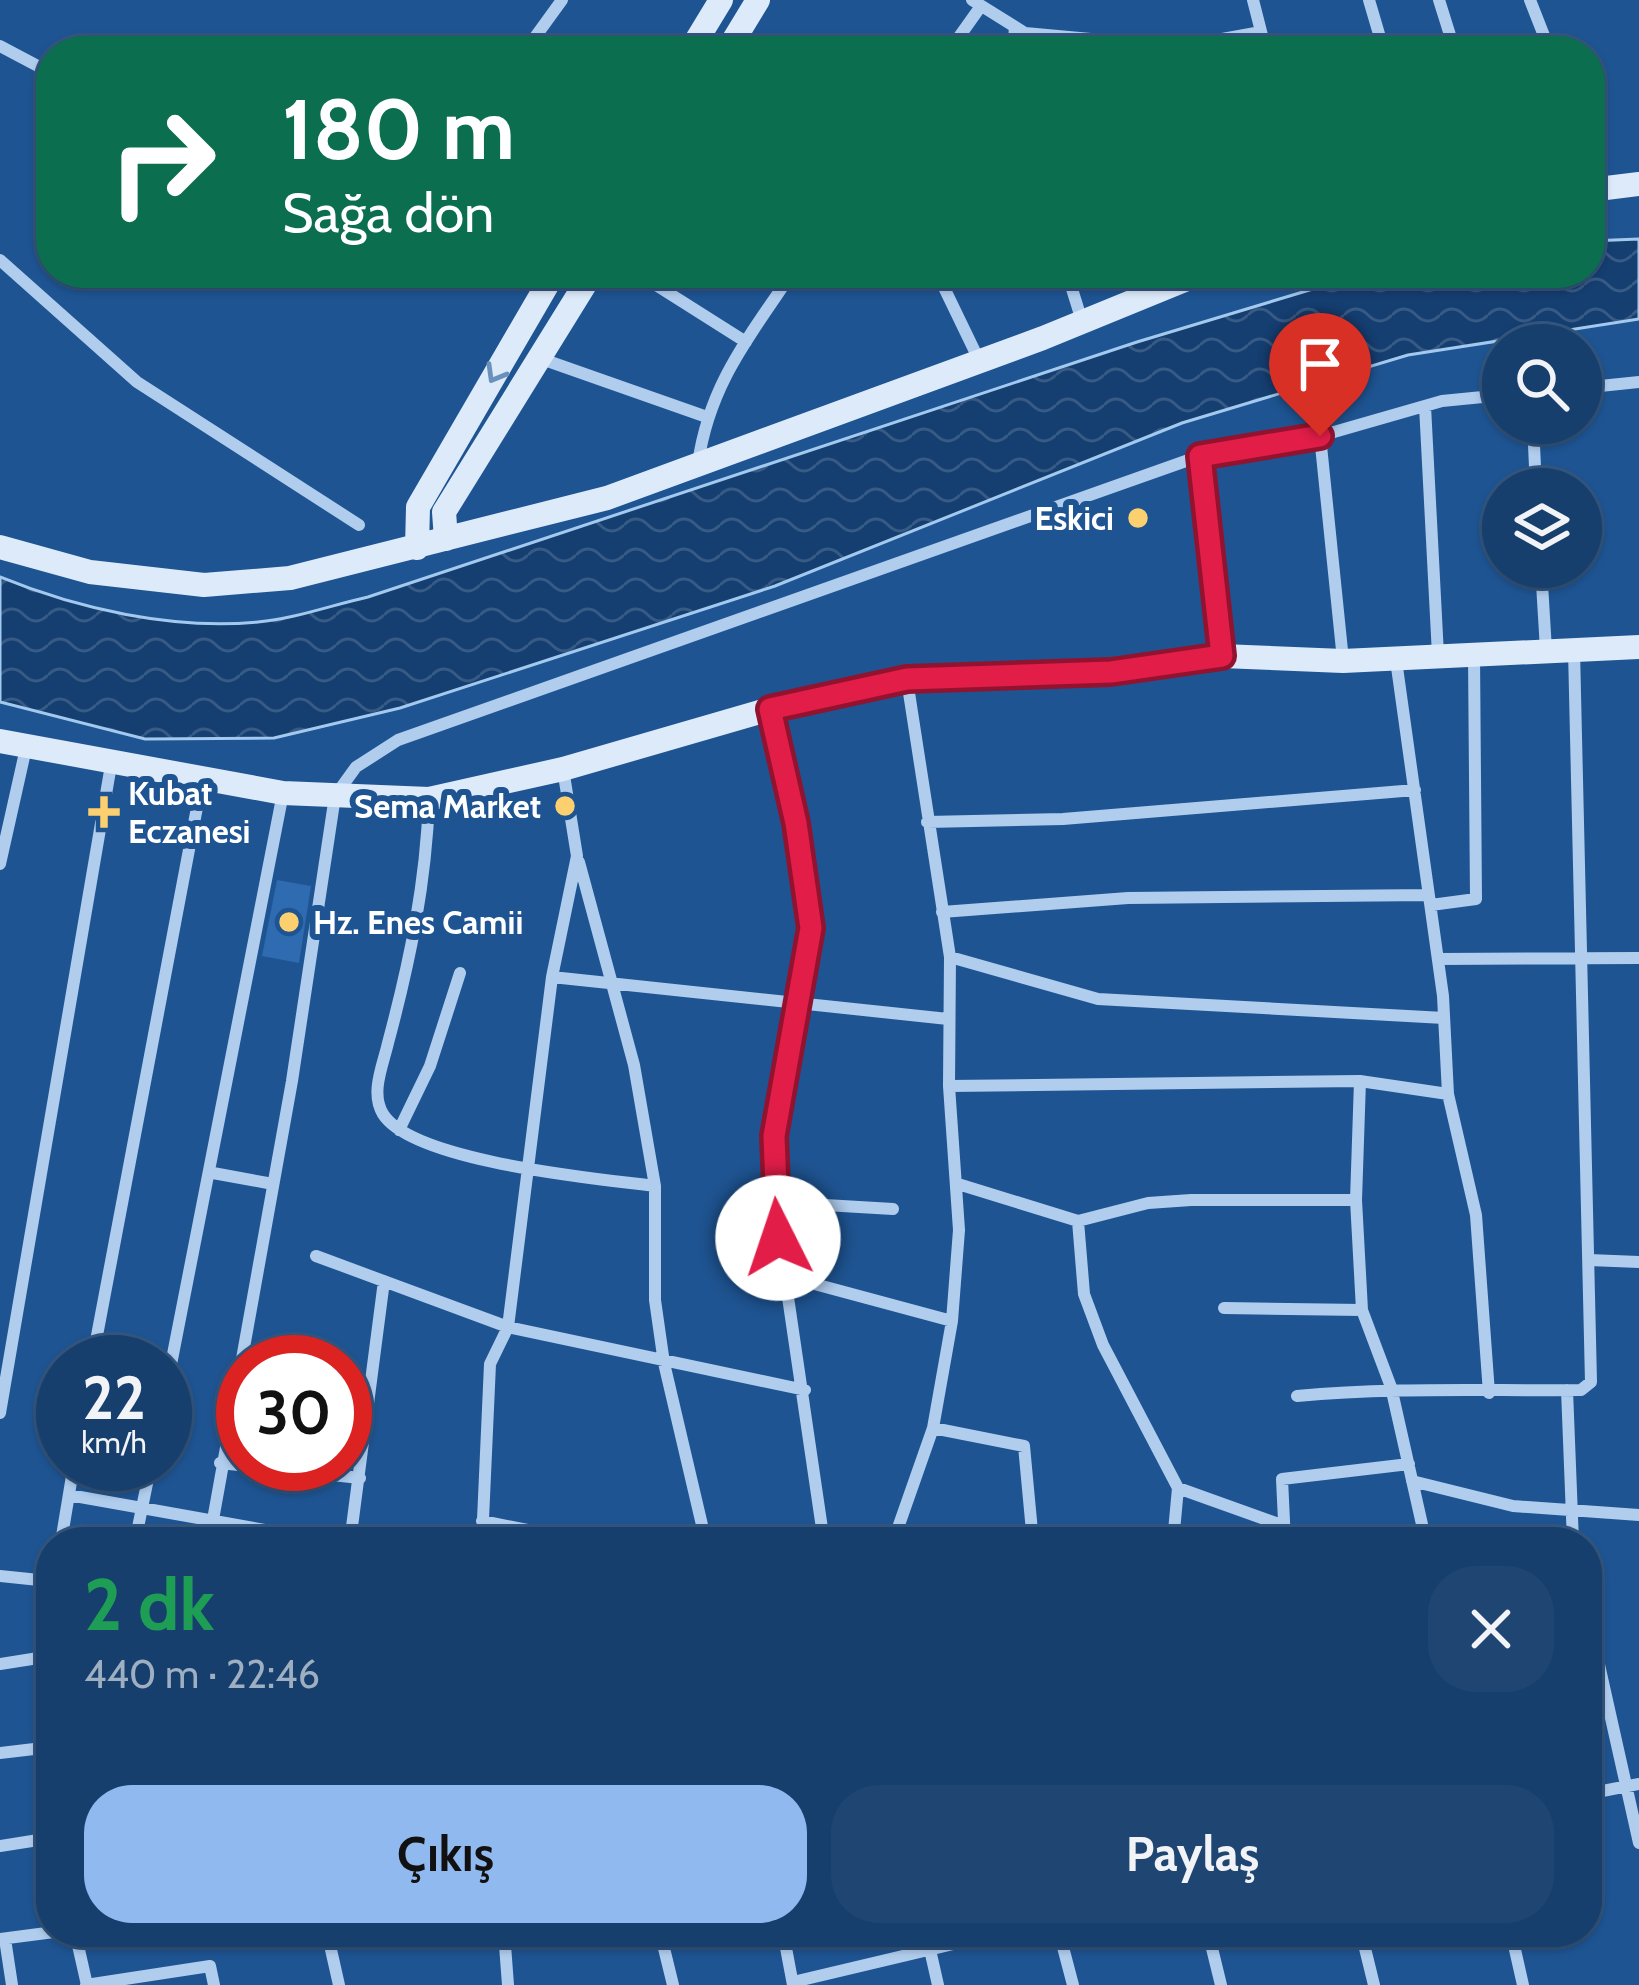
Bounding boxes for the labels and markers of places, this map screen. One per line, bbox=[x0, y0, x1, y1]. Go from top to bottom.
pin bbox=[1269, 313, 1371, 436]
place label: Eskici bbox=[1034, 498, 1114, 538]
marker: Eskici bbox=[1125, 505, 1151, 531]
place label: Kubat Eczanesi bbox=[128, 773, 251, 851]
place label: Sema Market bbox=[354, 786, 541, 826]
marker: Sema Market bbox=[552, 793, 578, 819]
marker: Kubat Eczanesi bbox=[91, 799, 117, 825]
place label: Hz. Enes Camii bbox=[313, 902, 523, 942]
marker: Hz. Enes Camii bbox=[276, 909, 302, 935]

